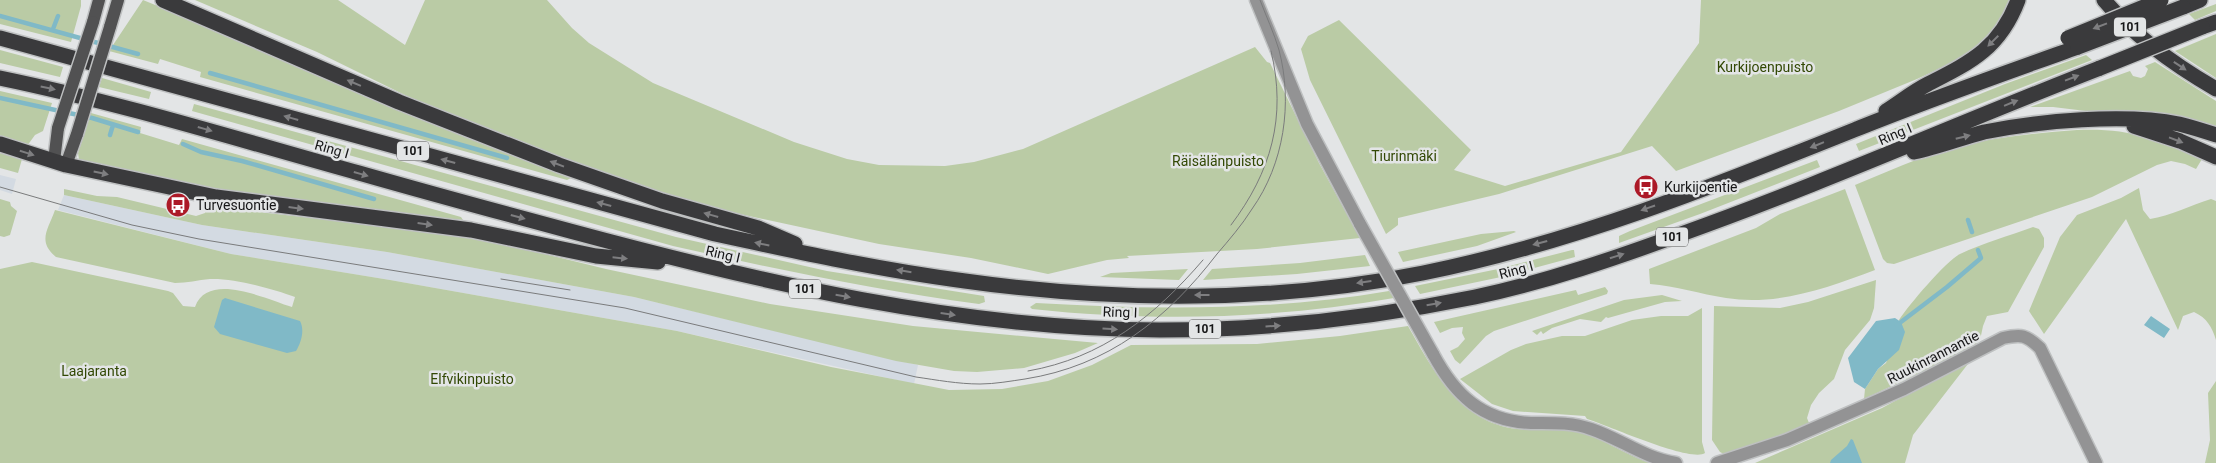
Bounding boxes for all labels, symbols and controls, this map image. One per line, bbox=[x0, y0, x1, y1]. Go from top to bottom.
road number: 101 bbox=[2114, 18, 2146, 36]
one-way arrow bbox=[2092, 22, 2107, 30]
one-way arrow bbox=[1987, 35, 1999, 47]
park label: Kurkijoenpuisto bbox=[1717, 59, 1813, 75]
one-way arrow bbox=[2174, 61, 2187, 71]
one-way arrow bbox=[2065, 74, 2080, 82]
one-way arrow bbox=[346, 79, 361, 87]
one-way arrow bbox=[40, 84, 55, 92]
one-way arrow bbox=[2004, 98, 2018, 106]
one-way arrow bbox=[284, 113, 299, 121]
street label: Ring I bbox=[1876, 120, 1914, 148]
one-way arrow bbox=[197, 126, 212, 134]
one-way arrow bbox=[1956, 133, 1971, 141]
street label: Ring I bbox=[313, 136, 351, 162]
one-way arrow bbox=[2169, 136, 2184, 144]
one-way arrow bbox=[1809, 141, 1824, 149]
road number: 101 bbox=[397, 142, 429, 160]
park label: Tiurinmäki bbox=[1371, 148, 1437, 164]
one-way arrow bbox=[20, 149, 35, 157]
park label: Räisälänpuisto bbox=[1172, 153, 1264, 169]
one-way arrow bbox=[440, 157, 455, 165]
one-way arrow bbox=[549, 160, 564, 168]
one-way arrow bbox=[94, 169, 109, 177]
one-way arrow bbox=[353, 170, 369, 178]
bus stop icon: Kurkijoentie bbox=[1633, 174, 1659, 200]
place label: Kurkijoentie bbox=[1664, 179, 1738, 195]
bus stop icon: Turvesuontie bbox=[165, 192, 191, 218]
place label: Turvesuontie bbox=[196, 197, 276, 213]
one-way arrow bbox=[597, 200, 612, 208]
one-way arrow bbox=[288, 204, 304, 212]
one-way arrow bbox=[1641, 205, 1656, 213]
one-way arrow bbox=[703, 211, 718, 219]
one-way arrow bbox=[510, 213, 525, 221]
one-way arrow bbox=[418, 220, 434, 228]
road number: 101 bbox=[1656, 228, 1688, 246]
one-way arrow bbox=[754, 240, 769, 248]
one-way arrow bbox=[1532, 240, 1547, 248]
street label: Ring I bbox=[704, 242, 742, 266]
one-way arrow bbox=[1610, 252, 1625, 259]
one-way arrow bbox=[612, 255, 628, 263]
street label: Ring I bbox=[1497, 258, 1535, 282]
one-way arrow bbox=[896, 267, 912, 275]
one-way arrow bbox=[1356, 278, 1372, 286]
road number: 101 bbox=[789, 280, 821, 298]
one-way arrow bbox=[1194, 291, 1210, 299]
one-way arrow bbox=[835, 292, 851, 300]
one-way arrow bbox=[1426, 300, 1442, 308]
street label: Ring I bbox=[1102, 303, 1138, 321]
one-way arrow bbox=[941, 310, 957, 318]
road number: 101 bbox=[1189, 320, 1221, 338]
one-way arrow bbox=[1265, 321, 1281, 329]
one-way arrow bbox=[1102, 325, 1118, 333]
street label: Ruukinrannantie bbox=[1885, 327, 1981, 387]
park label: Laajaranta bbox=[61, 363, 127, 379]
park label: Elfvikinpuisto bbox=[430, 371, 514, 387]

